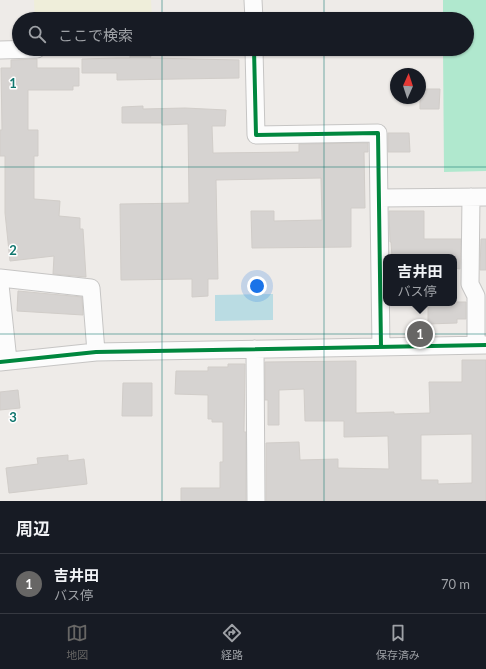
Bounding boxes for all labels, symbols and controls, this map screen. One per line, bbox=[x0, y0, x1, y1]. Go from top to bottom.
search box bbox=[12, 12, 474, 56]
icon: search bbox=[26, 23, 48, 45]
text: ここで検索 bbox=[58, 26, 133, 44]
north arrow bbox=[390, 68, 426, 104]
text: 1 bbox=[9, 75, 17, 91]
text: 2 bbox=[9, 242, 17, 258]
popup bbox=[383, 254, 457, 306]
text: 吉井田 bbox=[397, 262, 443, 280]
your location bbox=[247, 276, 267, 296]
text: バス停 bbox=[397, 283, 437, 299]
pin: 1 bbox=[407, 319, 433, 349]
text: 3 bbox=[9, 409, 17, 425]
text: 周辺 bbox=[16, 518, 50, 539]
text: 吉井田 bbox=[54, 566, 99, 584]
text: 1 bbox=[25, 576, 33, 592]
text: 70 m bbox=[441, 576, 470, 592]
text: バス停 bbox=[54, 587, 93, 603]
tab: 地図 bbox=[66, 622, 88, 662]
tab: 経路 bbox=[221, 622, 243, 662]
tab: 保存済み bbox=[376, 622, 420, 662]

